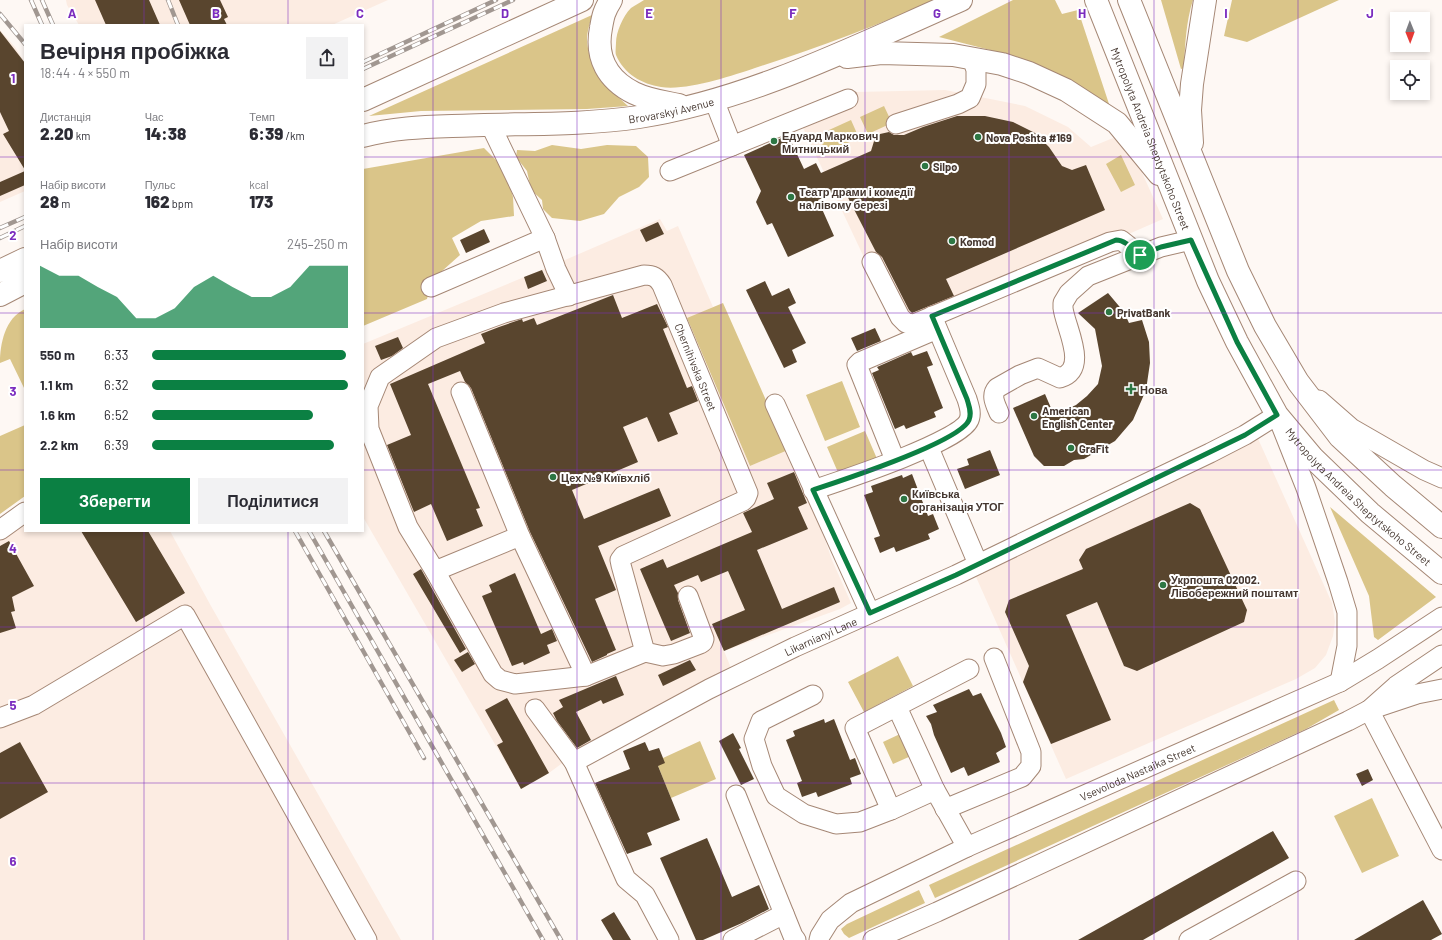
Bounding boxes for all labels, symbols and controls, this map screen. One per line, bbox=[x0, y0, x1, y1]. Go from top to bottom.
text: A bbox=[68, 5, 77, 21]
text: B bbox=[212, 5, 220, 21]
text: C bbox=[356, 5, 364, 21]
text: D bbox=[501, 5, 509, 21]
text: E bbox=[645, 5, 653, 21]
text: F bbox=[789, 5, 797, 21]
text: G bbox=[933, 5, 941, 21]
text: H bbox=[1078, 5, 1086, 21]
text: I bbox=[1224, 5, 1228, 21]
text: J bbox=[1366, 5, 1374, 21]
north arrow bbox=[1390, 12, 1430, 52]
map controls bbox=[1390, 12, 1430, 100]
text: Вечірня пробіжка bbox=[40, 37, 229, 63]
button: share bbox=[306, 37, 348, 79]
street label: Mytropolyta Andreia Sheptytskoho Street bbox=[1109, 45, 1193, 232]
button: locate bbox=[1390, 60, 1430, 100]
text: 18:44 · 4 × 550 m bbox=[40, 65, 130, 81]
text: 1 bbox=[11, 70, 15, 86]
street label: Brovarskyi Avenue bbox=[628, 94, 716, 125]
text: Дистанція bbox=[40, 110, 91, 123]
text: Час bbox=[145, 110, 164, 123]
text: Темп bbox=[249, 110, 275, 123]
text: 2.20 bbox=[40, 123, 74, 143]
text: 14:38 bbox=[145, 123, 186, 143]
text: 6:39 bbox=[249, 123, 283, 143]
text: km bbox=[74, 129, 90, 142]
text: /km bbox=[283, 129, 305, 142]
place label: Едуард Маркович Митницький bbox=[782, 129, 878, 155]
place label: Nova Poshta #169 bbox=[986, 131, 1072, 144]
marker: Nova Poshta #169 bbox=[973, 132, 983, 142]
marker: Едуард Маркович Митницький bbox=[769, 136, 779, 146]
place label: Silpo bbox=[933, 160, 957, 173]
marker: Silpo bbox=[920, 161, 930, 171]
text: Набір висоти bbox=[40, 178, 106, 191]
text: Пульс bbox=[145, 178, 175, 191]
text: kcal bbox=[249, 178, 269, 191]
place label: Театр драми і комедії на лівому березі bbox=[799, 185, 914, 211]
text: 28 bbox=[40, 191, 59, 211]
text: 162 bbox=[145, 191, 170, 211]
text: 173 bbox=[249, 191, 273, 211]
marker: Театр драми і комедії на лівому березі bbox=[786, 192, 796, 202]
text: m bbox=[59, 197, 70, 210]
text: bpm bbox=[170, 197, 193, 210]
text: 2 bbox=[9, 227, 17, 243]
place label: Komod bbox=[960, 235, 994, 248]
text: Набір висоти bbox=[40, 236, 118, 252]
text: 245–250 m bbox=[287, 236, 348, 252]
marker: Komod bbox=[947, 236, 957, 246]
pin bbox=[1123, 238, 1157, 272]
icon: arrive bbox=[1129, 244, 1151, 266]
place label: PrivatBank bbox=[1117, 306, 1170, 319]
marker: PrivatBank bbox=[1104, 307, 1114, 317]
street label: Chernihivska Street bbox=[672, 321, 720, 413]
text: 550 m bbox=[40, 347, 75, 363]
text: 6:33 bbox=[104, 347, 129, 363]
text: 1.1 km bbox=[40, 377, 73, 393]
text: 6:32 bbox=[104, 377, 129, 393]
text: 3 bbox=[9, 383, 17, 399]
marker: Нова bbox=[1125, 383, 1137, 395]
place label: Нова bbox=[1140, 383, 1168, 396]
place label: American English Center bbox=[1042, 404, 1114, 430]
text: 1.6 km bbox=[40, 407, 75, 423]
text: 6:52 bbox=[104, 407, 129, 423]
marker: American English Center bbox=[1029, 411, 1039, 421]
street label: Mytropolyta Andreia Sheptytskoho Street bbox=[1284, 425, 1434, 568]
text: 2.2 km bbox=[40, 437, 78, 453]
text: 6:39 bbox=[104, 437, 129, 453]
place label: GraFit bbox=[1079, 442, 1109, 455]
marker: GraFit bbox=[1066, 443, 1076, 453]
place label: Цех №9 Київхліб bbox=[561, 471, 650, 484]
marker: Цех №9 Київхліб bbox=[548, 472, 558, 482]
button: Зберегти bbox=[40, 478, 190, 524]
button: Поділитися bbox=[198, 478, 348, 524]
place label: Київська організація УТОГ bbox=[912, 487, 1005, 513]
marker: Київська організація УТОГ bbox=[899, 494, 909, 504]
text: 4 bbox=[9, 540, 17, 556]
place label: Укрпошта 02002. Лівобережний поштамт bbox=[1171, 573, 1299, 599]
marker: Укрпошта 02002. Лівобережний поштамт bbox=[1158, 580, 1168, 590]
street label: Likarnianyi Lane bbox=[782, 614, 859, 658]
text: 5 bbox=[9, 697, 17, 713]
street label: Vsevoloda Nastaika Street bbox=[1078, 740, 1197, 803]
text: 6 bbox=[10, 853, 17, 869]

